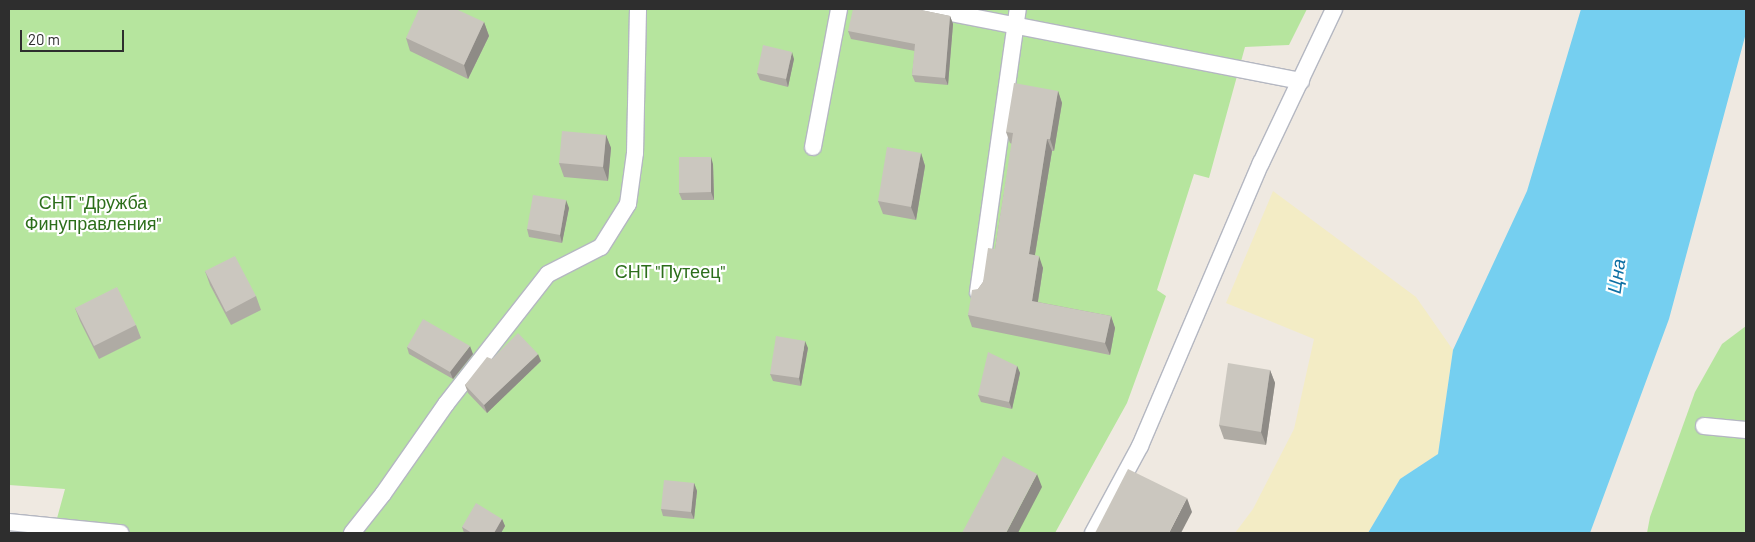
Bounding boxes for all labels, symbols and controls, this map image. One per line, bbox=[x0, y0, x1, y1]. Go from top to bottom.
scale bar bbox=[22, 20, 126, 52]
text: 20 m bbox=[28, 30, 60, 48]
park label: СНТ "Дружба Финуправления" bbox=[25, 192, 161, 234]
water label: Цна bbox=[1602, 257, 1630, 295]
park label: СНТ "Путеец" bbox=[615, 260, 725, 282]

